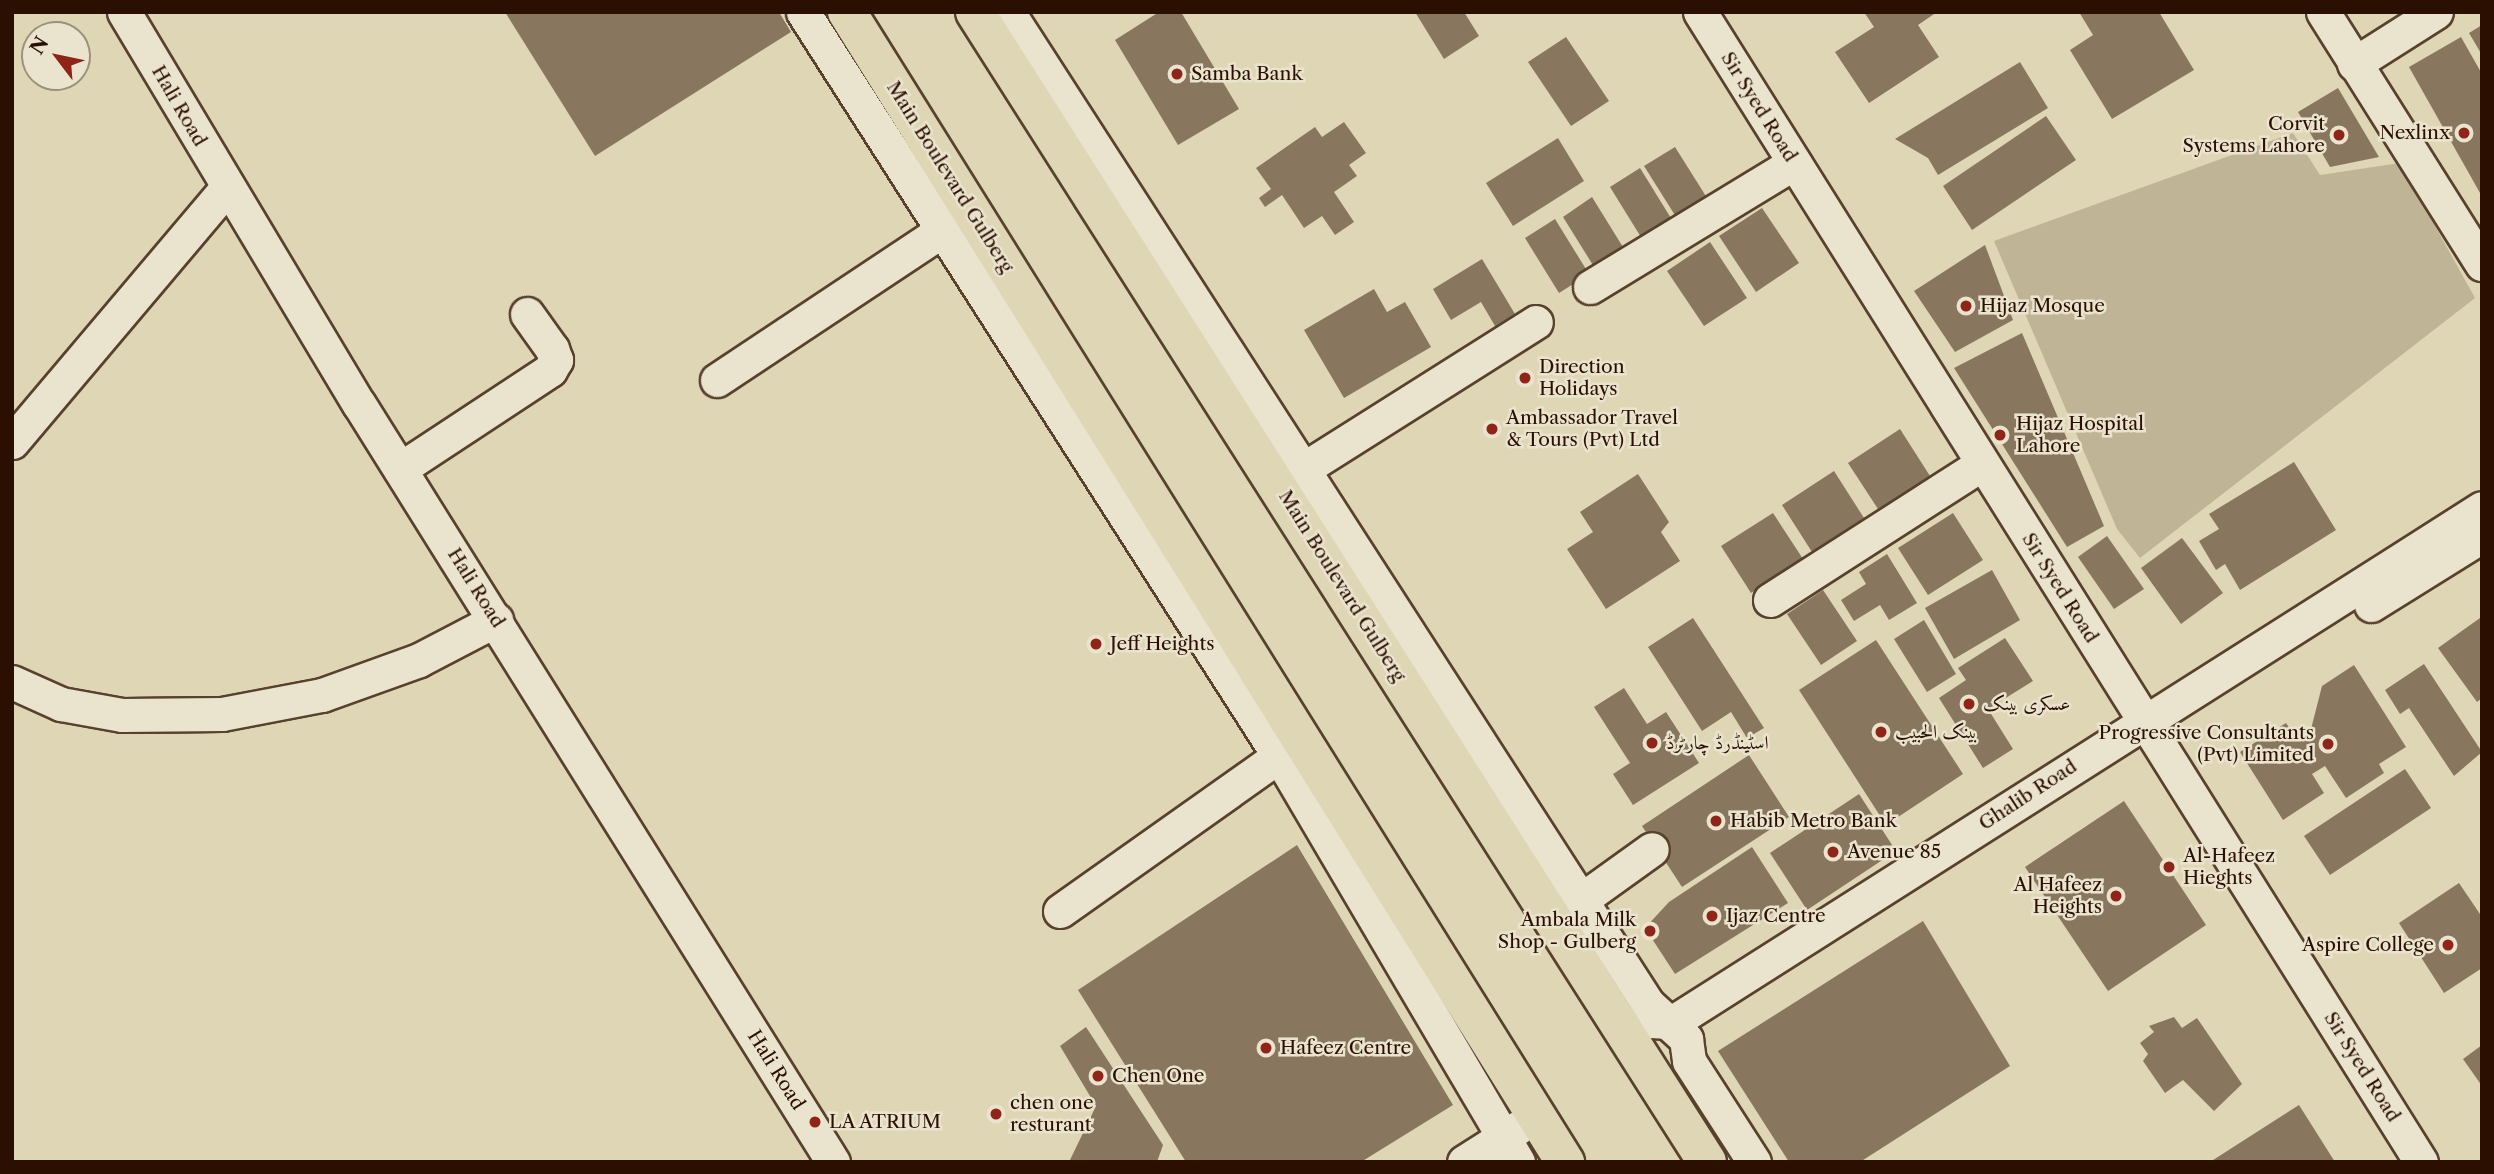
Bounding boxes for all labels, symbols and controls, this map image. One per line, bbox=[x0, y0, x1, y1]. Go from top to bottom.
north arrow bbox=[21, 21, 91, 91]
text: N bbox=[25, 33, 54, 59]
street label: Sir Syed Road bbox=[1716, 48, 1802, 166]
street label: Hali Road bbox=[147, 61, 211, 151]
place label: Samba Bank bbox=[1191, 63, 1303, 85]
marker: Samba Bank bbox=[1169, 66, 1185, 82]
street label: Main Boulevard Gulberg bbox=[882, 77, 1018, 277]
place label: Corvit Systems Lahore bbox=[2183, 113, 2325, 157]
place label: Nexlinx bbox=[2379, 122, 2450, 144]
marker: Nexlinx bbox=[2456, 125, 2472, 141]
marker: Corvit Systems Lahore bbox=[2331, 127, 2347, 143]
place label: Hijaz Mosque bbox=[1980, 295, 2105, 317]
marker: Hijaz Mosque bbox=[1958, 298, 1974, 314]
place label: Direction Holidays bbox=[1539, 356, 1625, 400]
marker: Direction Holidays bbox=[1517, 370, 1533, 386]
place label: Ambassador Travel & Tours (Pvt) Ltd bbox=[1506, 407, 1679, 451]
place label: Hijaz Hospital Lahore bbox=[2016, 413, 2144, 457]
marker: Ambassador Travel & Tours (Pvt) Ltd bbox=[1484, 421, 1500, 437]
marker: Hijaz Hospital Lahore bbox=[1990, 425, 2010, 445]
street label: Main Boulevard Gulberg bbox=[1274, 486, 1410, 686]
street label: Sir Syed Road bbox=[2017, 529, 2103, 647]
street label: Hali Road bbox=[443, 544, 509, 632]
place label: Jeff Heights bbox=[1110, 633, 1214, 655]
marker: Jeff Heights bbox=[1088, 636, 1104, 652]
place label: عسکری بینک bbox=[1983, 693, 2070, 715]
marker: عسکری بینک bbox=[1961, 696, 1977, 712]
place label: بينک الحبيب bbox=[1895, 721, 1977, 743]
place label: Progressive Consultants (Pvt) Limited bbox=[2099, 722, 2314, 766]
marker: بينک الحبيب bbox=[1873, 724, 1889, 740]
place label: اسٹینڈرڈ چارٹرڈ bbox=[1666, 732, 1769, 754]
marker: اسٹینڈرڈ چارٹرڈ bbox=[1644, 735, 1660, 751]
marker: Progressive Consultants (Pvt) Limited bbox=[2320, 736, 2336, 752]
street label: Ghalib Road bbox=[1975, 755, 2081, 835]
place label: Habib Metro Bank bbox=[1730, 810, 1897, 832]
marker: Habib Metro Bank bbox=[1708, 813, 1724, 829]
place label: Avenue 85 bbox=[1847, 841, 1941, 863]
marker: Avenue 85 bbox=[1825, 844, 1841, 860]
place label: Al-Hafeez Hieghts bbox=[2183, 845, 2275, 889]
marker: Al-Hafeez Hieghts bbox=[2161, 859, 2177, 875]
place label: Al Hafeez Heights bbox=[2013, 874, 2102, 918]
marker: Al Hafeez Heights bbox=[2108, 888, 2124, 904]
place label: Ijaz Centre bbox=[1726, 905, 1826, 927]
marker: Ijaz Centre bbox=[1704, 908, 1720, 924]
place label: Ambala Milk Shop - Gulberg bbox=[1498, 909, 1636, 953]
marker: Ambala Milk Shop - Gulberg bbox=[1642, 923, 1658, 939]
place label: Aspire College bbox=[2302, 934, 2434, 956]
marker: Aspire College bbox=[2440, 937, 2456, 953]
street label: Sir Syed Road bbox=[2319, 1008, 2405, 1126]
street label: Hali Road bbox=[743, 1026, 809, 1114]
place label: Hafeez Centre bbox=[1280, 1037, 1411, 1059]
marker: Hafeez Centre bbox=[1258, 1040, 1274, 1056]
place label: Chen One bbox=[1112, 1065, 1204, 1087]
marker: Chen One bbox=[1090, 1068, 1106, 1084]
place label: chen one resturant bbox=[1010, 1092, 1094, 1136]
marker: chen one resturant bbox=[988, 1106, 1004, 1122]
place label: LA ATRIUM bbox=[829, 1111, 942, 1133]
marker: LA ATRIUM bbox=[807, 1114, 823, 1130]

